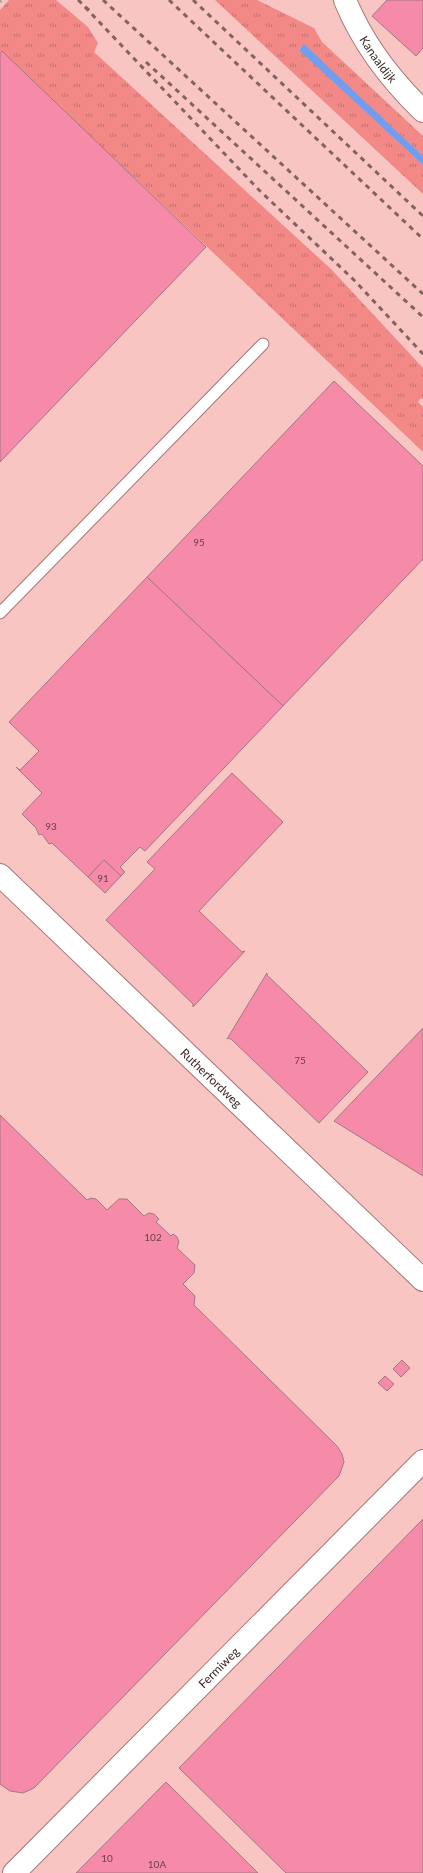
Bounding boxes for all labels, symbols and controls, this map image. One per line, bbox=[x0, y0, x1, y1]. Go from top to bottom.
street label: Kanaaldijk bbox=[357, 33, 401, 86]
house number: 95 bbox=[193, 536, 205, 548]
house number: 93 bbox=[45, 820, 57, 832]
house number: 91 bbox=[97, 872, 109, 884]
street label: Rutherfordweg bbox=[178, 1045, 245, 1110]
house number: 75 bbox=[294, 1054, 306, 1066]
house number: 102 bbox=[144, 1231, 162, 1243]
street label: Fermiweg bbox=[195, 1644, 242, 1691]
house number: 10 bbox=[101, 1852, 113, 1864]
house number: 10A bbox=[148, 1858, 166, 1870]

